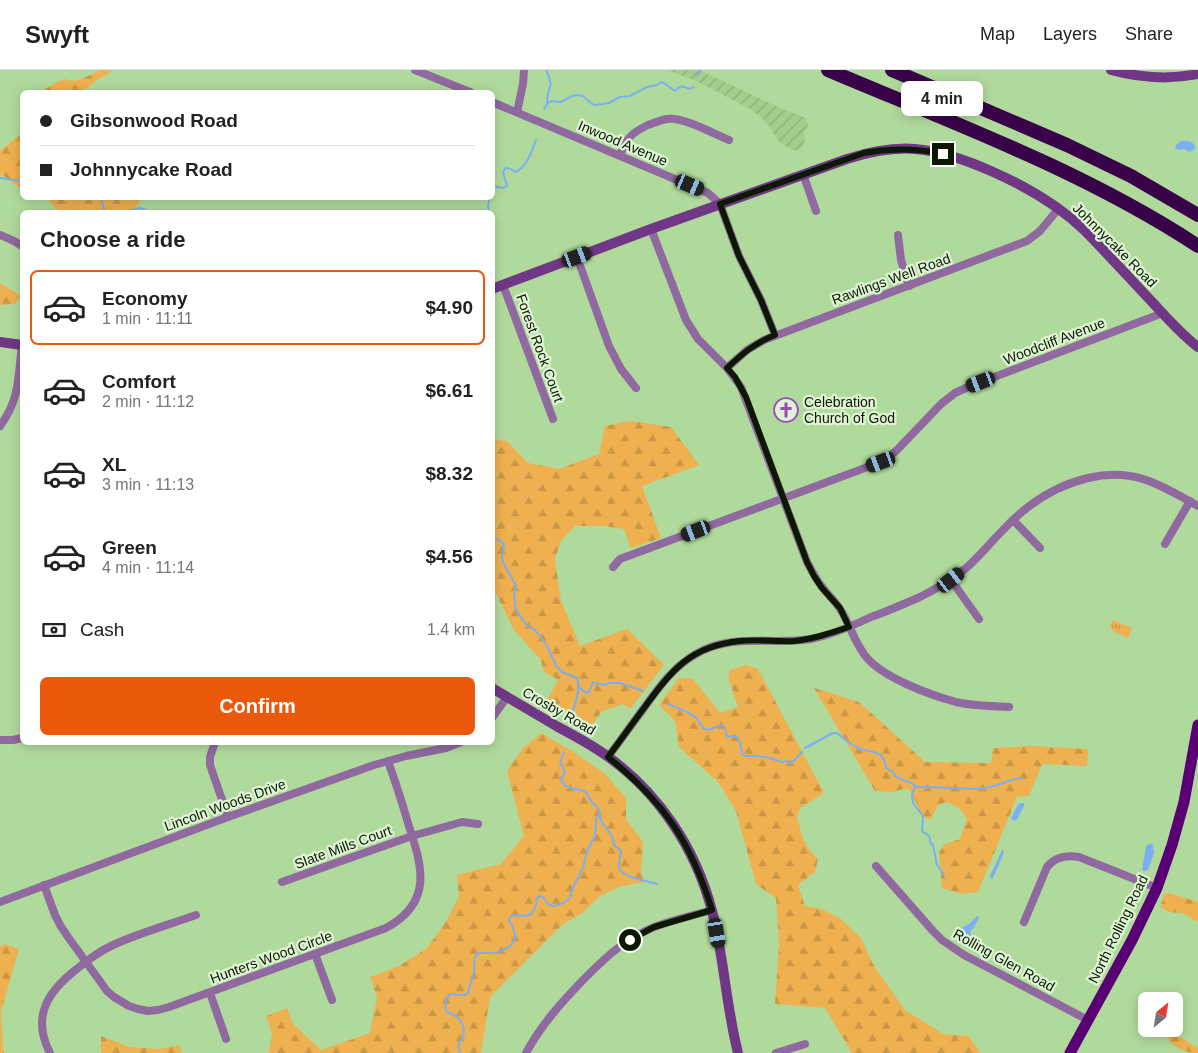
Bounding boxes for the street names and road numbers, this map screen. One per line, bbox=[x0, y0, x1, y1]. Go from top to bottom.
street label: Inwood Avenue bbox=[576, 117, 670, 169]
street label: Johnnycake Road bbox=[1070, 200, 1160, 290]
street label: Rawlings Well Road bbox=[830, 250, 952, 308]
street label: Forest Rock Court bbox=[513, 292, 567, 404]
street label: Woodcliff Avenue bbox=[1001, 314, 1107, 368]
street label: Crosby Road bbox=[520, 684, 598, 738]
street label: Lincoln Woods Drive bbox=[162, 775, 288, 834]
street label: Slate Mills Court bbox=[292, 822, 394, 872]
street label: North Rolling Road bbox=[1085, 872, 1151, 986]
street label: Rolling Glen Road bbox=[950, 925, 1058, 995]
street label: Hunters Wood Circle bbox=[208, 927, 334, 987]

